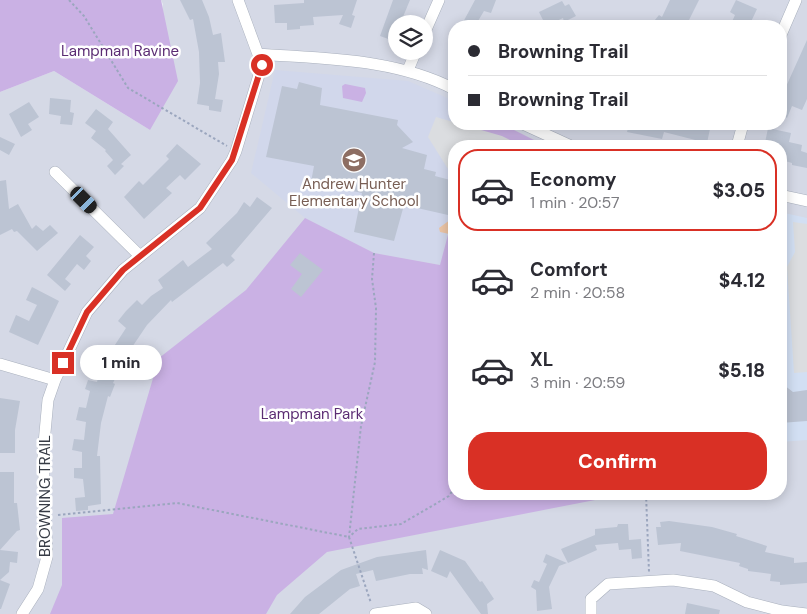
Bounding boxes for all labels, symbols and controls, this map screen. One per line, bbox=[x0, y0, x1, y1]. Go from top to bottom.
map controls bbox=[388, 15, 433, 60]
button: layers bbox=[388, 15, 433, 60]
text: Browning Trail bbox=[498, 39, 629, 64]
park label: Lampman Ravine bbox=[61, 41, 179, 61]
route start bbox=[251, 54, 273, 76]
text: Browning Trail bbox=[498, 87, 629, 112]
school or university icon: Andrew Hunter Elementary School bbox=[341, 147, 367, 173]
text: Economy bbox=[530, 167, 617, 192]
icon: car bbox=[470, 168, 515, 213]
place label: Andrew Hunter Elementary School bbox=[289, 174, 419, 211]
text: $3.05 bbox=[713, 178, 765, 203]
car bbox=[68, 184, 99, 216]
text: 1 min · 20:57 bbox=[530, 192, 619, 213]
text: Comfort bbox=[530, 257, 608, 282]
icon: car bbox=[470, 258, 515, 303]
text: $4.12 bbox=[719, 268, 765, 293]
text: 2 min · 20:58 bbox=[530, 282, 625, 303]
callout: 1 min bbox=[80, 346, 163, 380]
text: XL bbox=[530, 347, 553, 372]
icon: car bbox=[470, 348, 515, 393]
route end bbox=[52, 352, 74, 374]
text: 1 min bbox=[101, 352, 141, 373]
text: $5.18 bbox=[718, 358, 765, 383]
text: 3 min · 20:59 bbox=[530, 372, 625, 393]
park label: Lampman Park bbox=[261, 404, 364, 424]
button: Confirm bbox=[468, 432, 767, 490]
street label: BROWNING TRAIL bbox=[35, 435, 55, 557]

